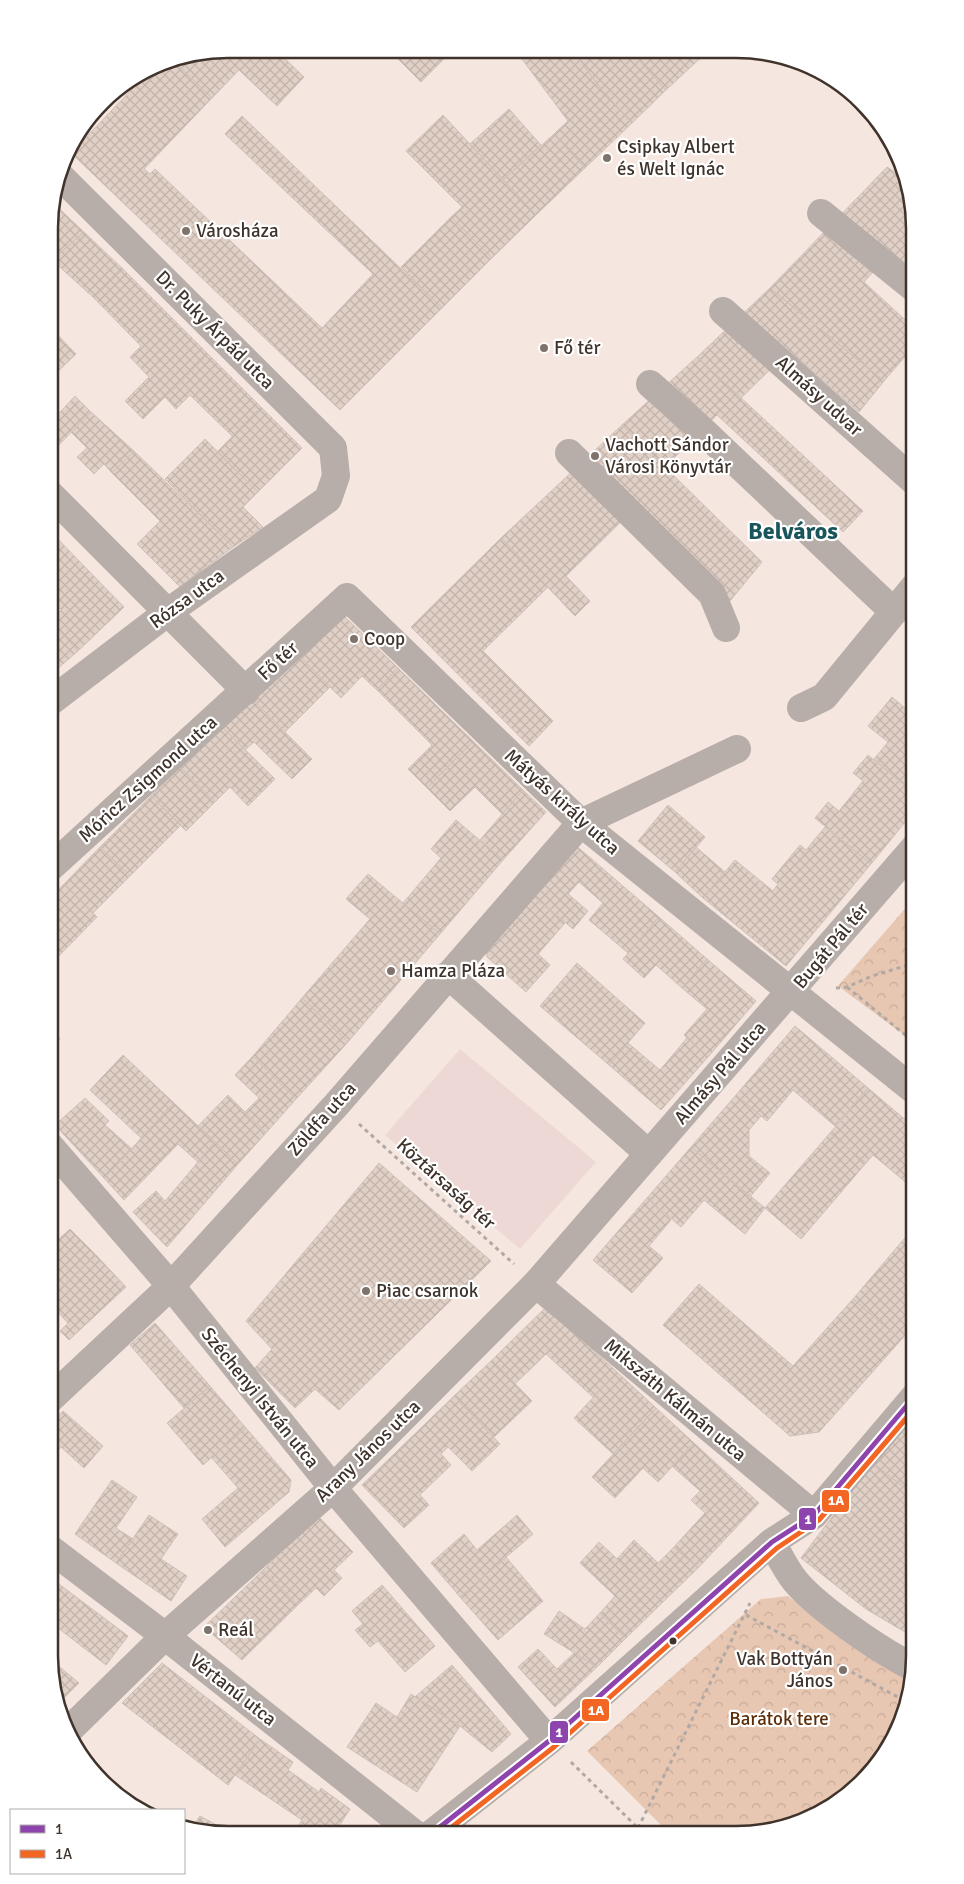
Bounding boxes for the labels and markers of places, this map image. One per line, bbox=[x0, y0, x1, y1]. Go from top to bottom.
place label: Csipkay Albert és Welt Ignác bbox=[617, 135, 735, 181]
marker: Csipkay Albert és Welt Ignác bbox=[601, 152, 613, 164]
place label: Városháza bbox=[196, 219, 279, 243]
marker: Városháza bbox=[180, 225, 192, 237]
place label: Fő tér bbox=[554, 336, 600, 360]
marker: Fő tér bbox=[538, 342, 550, 354]
place label: Vachott Sándor Városi Könyvtár bbox=[605, 433, 731, 479]
marker: Vachott Sándor Városi Könyvtár bbox=[589, 450, 601, 462]
place label: Coop bbox=[364, 627, 405, 651]
marker: Coop bbox=[348, 633, 360, 645]
place label: Hamza Pláza bbox=[401, 959, 505, 983]
marker: Hamza Pláza bbox=[385, 965, 397, 977]
place label: Piac csarnok bbox=[376, 1279, 479, 1303]
marker: Piac csarnok bbox=[360, 1285, 372, 1297]
place label: Reál bbox=[218, 1618, 254, 1642]
marker: Reál bbox=[202, 1624, 214, 1636]
unlabelled marker bbox=[668, 1636, 678, 1646]
place label: Vak Bottyán János bbox=[736, 1647, 833, 1693]
marker: Vak Bottyán János bbox=[837, 1664, 849, 1676]

